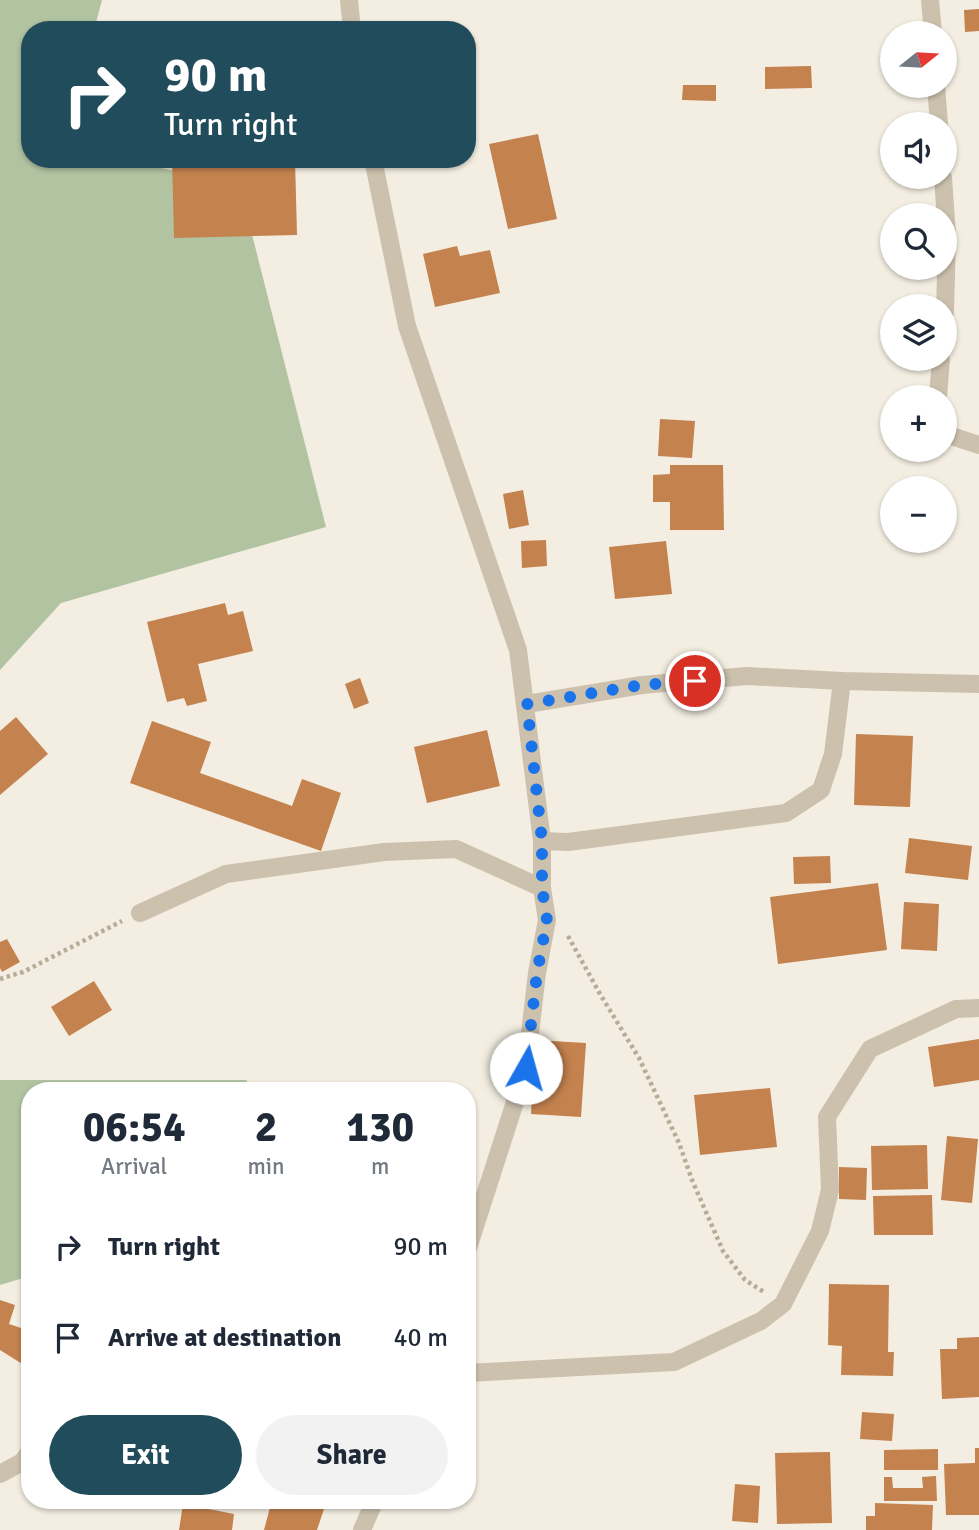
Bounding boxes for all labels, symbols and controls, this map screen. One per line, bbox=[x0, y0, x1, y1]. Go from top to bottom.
north arrow bbox=[880, 21, 957, 98]
map controls bbox=[880, 21, 957, 553]
text: 90 m bbox=[164, 45, 267, 105]
icon: right bbox=[49, 49, 140, 140]
text: Turn right bbox=[164, 105, 297, 144]
button: sound bbox=[880, 112, 957, 189]
button: search bbox=[880, 203, 957, 280]
button: layers bbox=[880, 294, 957, 371]
button: + bbox=[880, 385, 957, 462]
button: − bbox=[880, 476, 957, 553]
pin bbox=[665, 651, 725, 711]
icon: arrive bbox=[676, 662, 714, 700]
position arrow bbox=[489, 1031, 563, 1105]
text: 06:54 bbox=[83, 1102, 186, 1153]
text: 2 bbox=[255, 1102, 277, 1153]
text: 130 bbox=[346, 1102, 414, 1153]
text: Arrival bbox=[101, 1152, 167, 1181]
text: min bbox=[247, 1152, 285, 1181]
text: m bbox=[371, 1152, 389, 1181]
icon: right bbox=[49, 1228, 87, 1266]
text: Turn right bbox=[108, 1231, 220, 1263]
text: 90 m bbox=[393, 1231, 448, 1263]
icon: arrive bbox=[49, 1319, 87, 1357]
text: Arrive at destination bbox=[108, 1322, 341, 1354]
text: 40 m bbox=[393, 1322, 448, 1354]
button: Exit bbox=[49, 1415, 242, 1495]
button: Share bbox=[256, 1415, 448, 1495]

